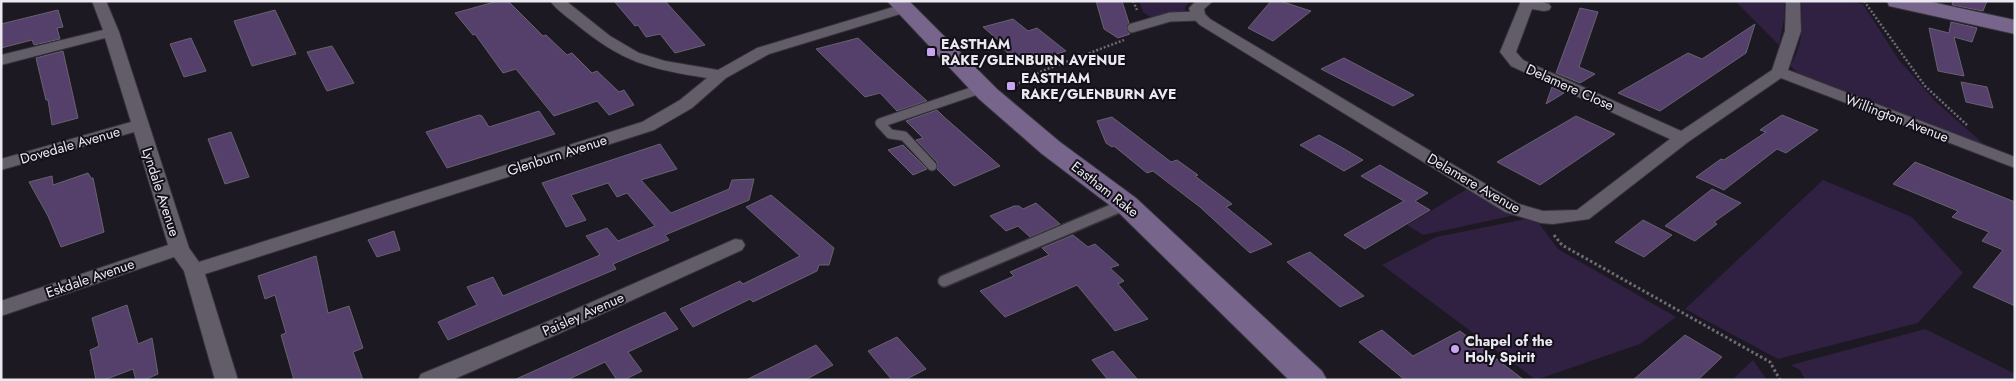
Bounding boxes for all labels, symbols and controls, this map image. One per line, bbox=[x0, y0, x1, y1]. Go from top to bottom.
place label: EASTHAM RAKE/GLENBURN AVENUE bbox=[941, 34, 1126, 70]
marker: EASTHAM RAKE/GLENBURN AVENUE bbox=[925, 46, 937, 58]
street label: Delamere Close bbox=[1523, 59, 1617, 115]
place label: EASTHAM RAKE/GLENBURN AVE bbox=[1021, 68, 1176, 104]
marker: EASTHAM RAKE/GLENBURN AVE bbox=[1005, 80, 1017, 92]
street label: Willington Avenue bbox=[1842, 89, 1952, 147]
street label: Dovedale Avenue bbox=[18, 121, 122, 169]
street label: Glenburn Avenue bbox=[504, 129, 610, 181]
street label: Lyndale Avenue bbox=[137, 145, 185, 239]
street label: Delamere Avenue bbox=[1424, 148, 1524, 218]
street label: Eastham Rake bbox=[1067, 156, 1143, 222]
street label: Eskdale Avenue bbox=[43, 253, 137, 303]
street label: Paisley Avenue bbox=[539, 287, 627, 341]
place label: Chapel of the Holy Spirit bbox=[1465, 331, 1553, 367]
marker: Chapel of the Holy Spirit bbox=[1449, 343, 1461, 355]

